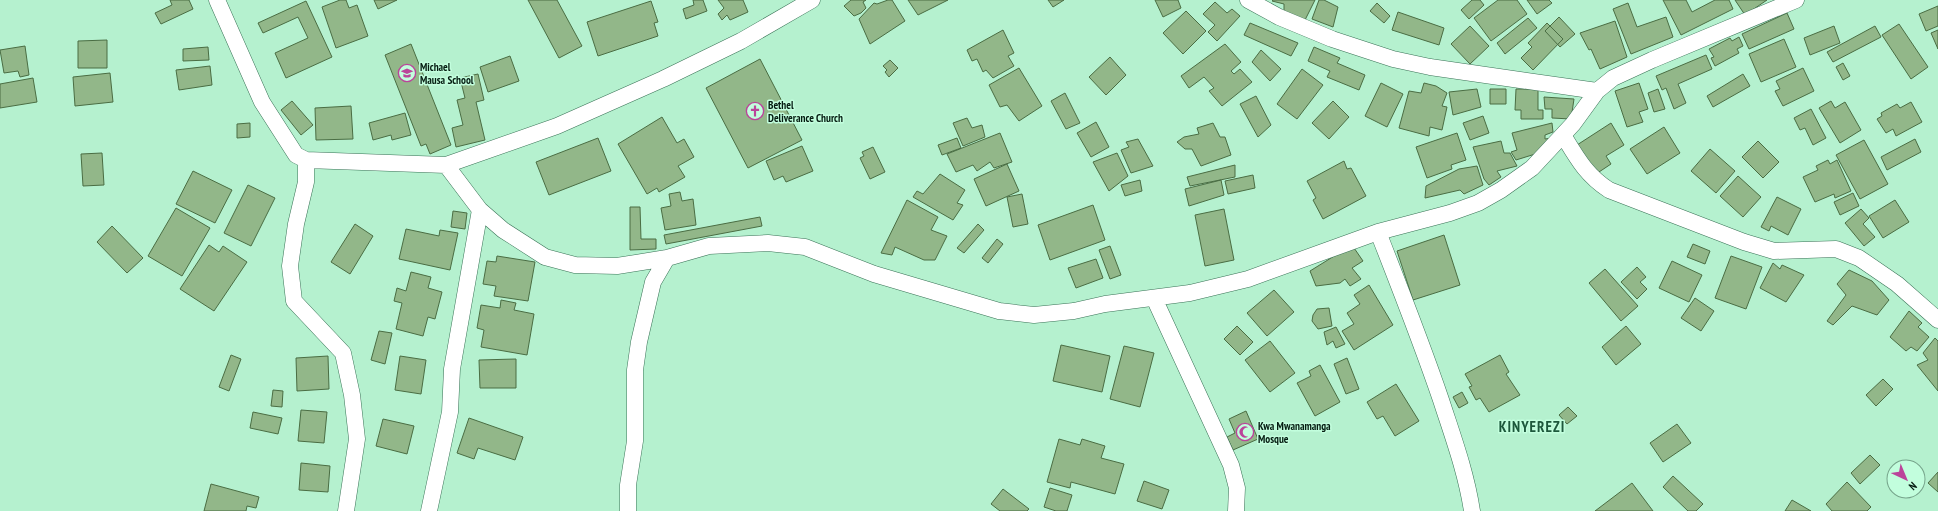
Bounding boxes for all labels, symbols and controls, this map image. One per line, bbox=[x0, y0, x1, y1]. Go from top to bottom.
place label: Michael Mausa School bbox=[420, 60, 474, 87]
school or university icon: Michael Mausa School bbox=[397, 63, 417, 83]
place label: Bethel Deliverance Church bbox=[768, 98, 843, 125]
church icon: Bethel Deliverance Church bbox=[745, 101, 765, 121]
district label: KINYEREZI bbox=[1499, 417, 1565, 436]
place label: Kwa Mwanamanga Mosque bbox=[1258, 419, 1331, 446]
mosque icon: Kwa Mwanamanga Mosque bbox=[1235, 422, 1255, 442]
north arrow bbox=[1886, 459, 1926, 499]
text: N bbox=[1906, 479, 1920, 493]

